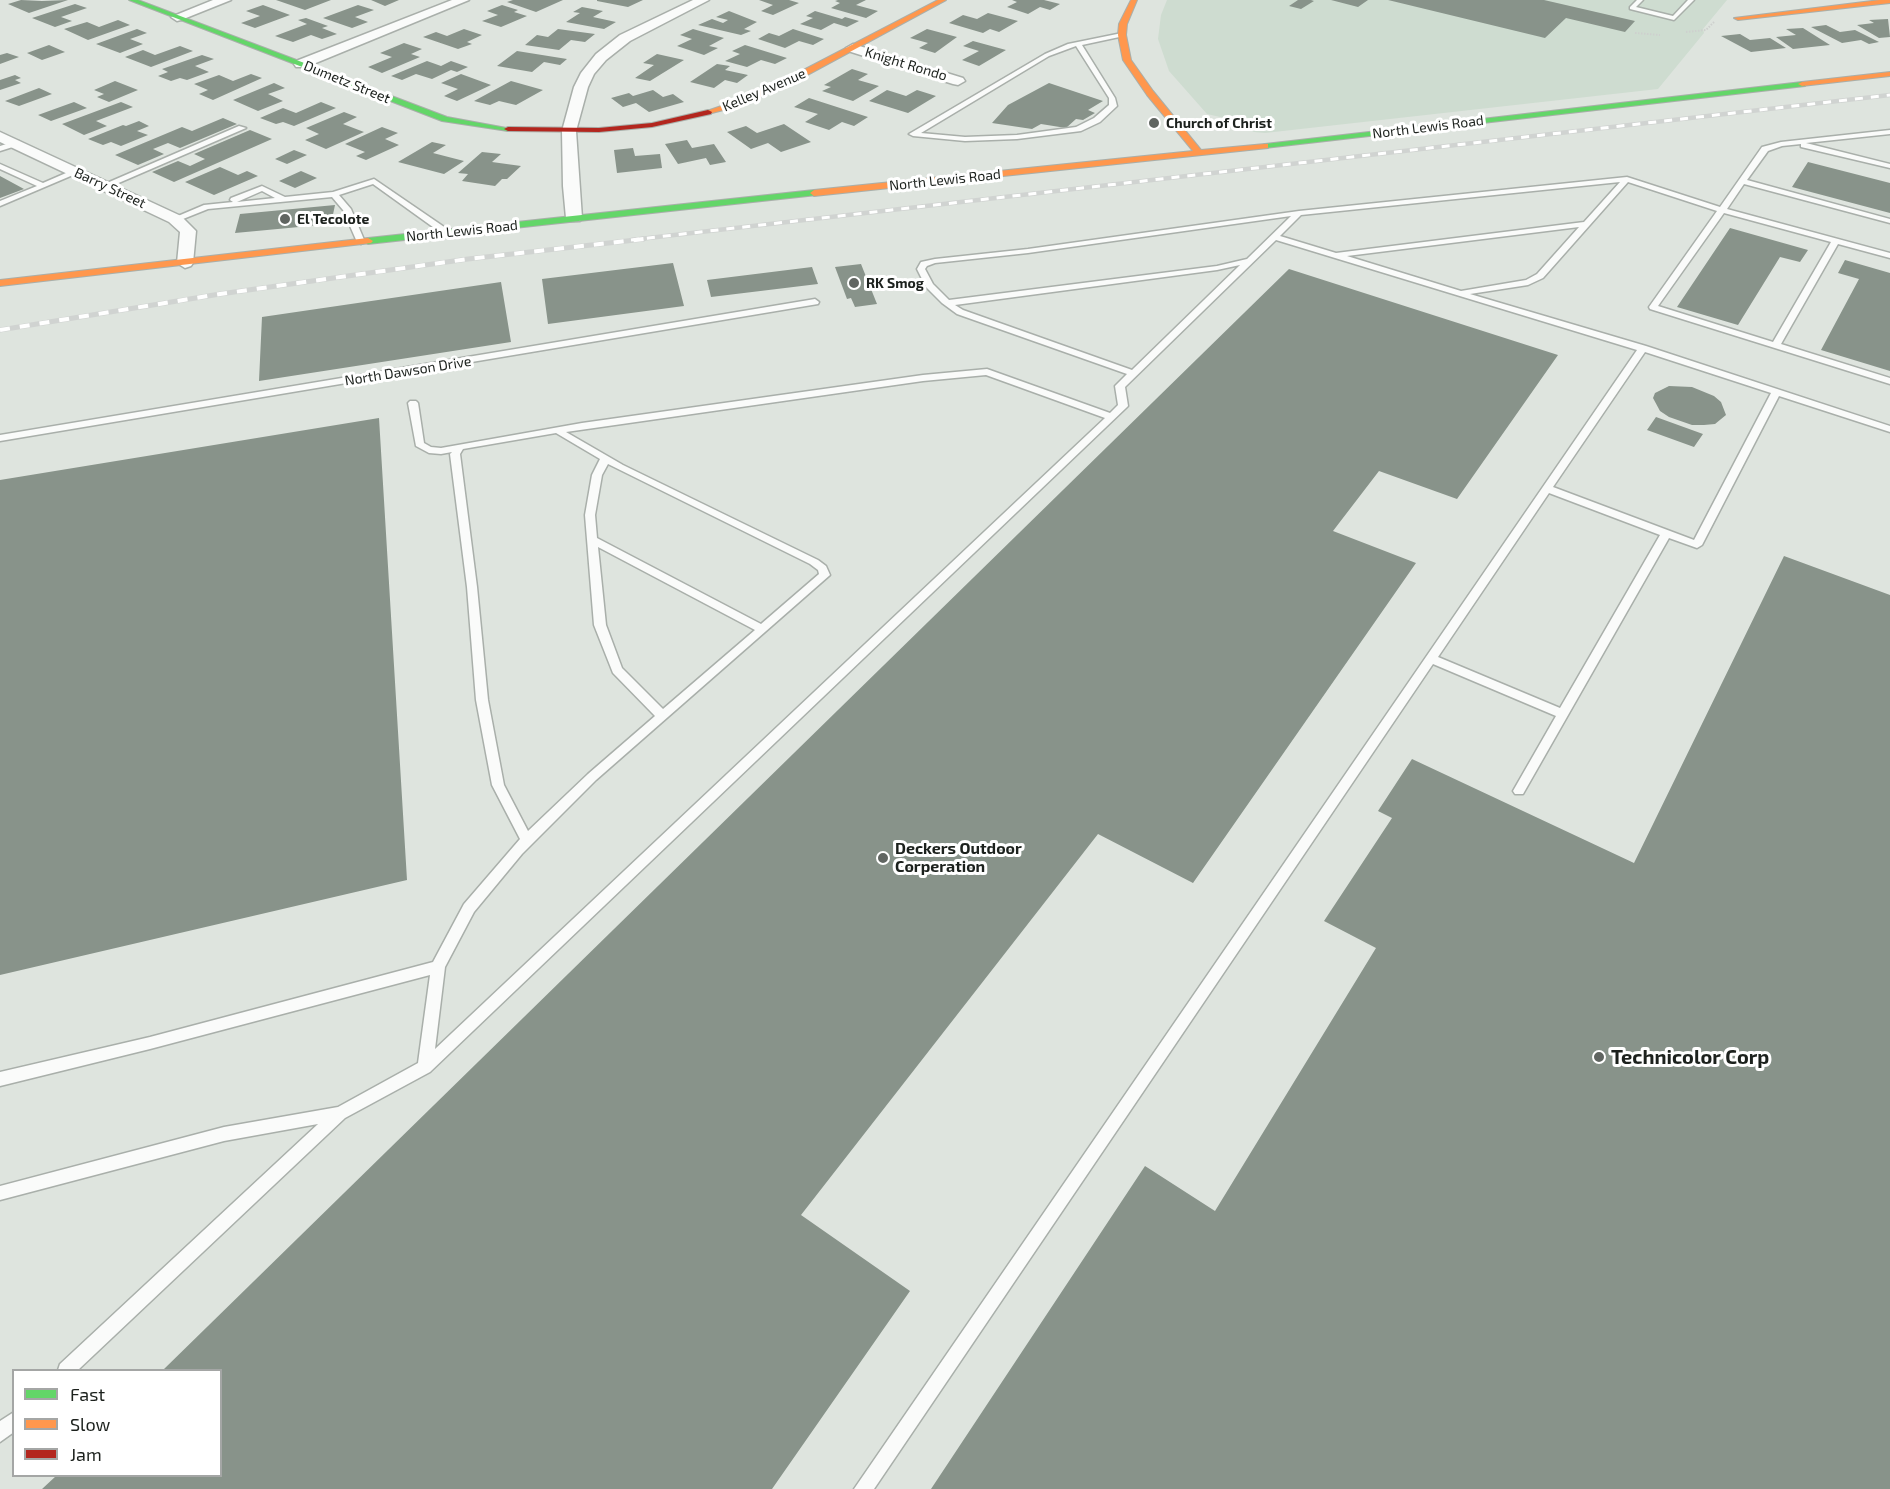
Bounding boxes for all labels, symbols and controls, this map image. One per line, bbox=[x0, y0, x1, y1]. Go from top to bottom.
street label: Knight Rondo bbox=[863, 44, 949, 84]
street label: Dumetz Street bbox=[301, 57, 393, 107]
street label: Kelley Avenue bbox=[720, 65, 808, 115]
street label: North Lewis Road bbox=[1371, 112, 1485, 142]
place label: Church of Christ bbox=[1166, 115, 1272, 131]
marker: Church of Christ bbox=[1147, 116, 1161, 130]
street label: Barry Street bbox=[72, 164, 148, 212]
street label: North Lewis Road bbox=[888, 166, 1002, 194]
place label: El Tecolote bbox=[297, 211, 369, 227]
marker: El Tecolote bbox=[278, 212, 292, 226]
street label: North Lewis Road bbox=[405, 217, 519, 245]
place label: RK Smog bbox=[866, 275, 924, 291]
marker: RK Smog bbox=[847, 276, 861, 290]
street label: North Dawson Drive bbox=[343, 353, 473, 389]
place label: Deckers Outdoor Corperation bbox=[895, 839, 1022, 877]
marker: Deckers Outdoor Corperation bbox=[876, 851, 890, 865]
place label: Technicolor Corp bbox=[1611, 1045, 1769, 1069]
marker: Technicolor Corp bbox=[1592, 1050, 1606, 1064]
legend bbox=[12, 1369, 222, 1477]
text: Fast bbox=[70, 1383, 105, 1405]
text: Slow bbox=[70, 1413, 110, 1435]
text: Jam bbox=[70, 1443, 102, 1465]

